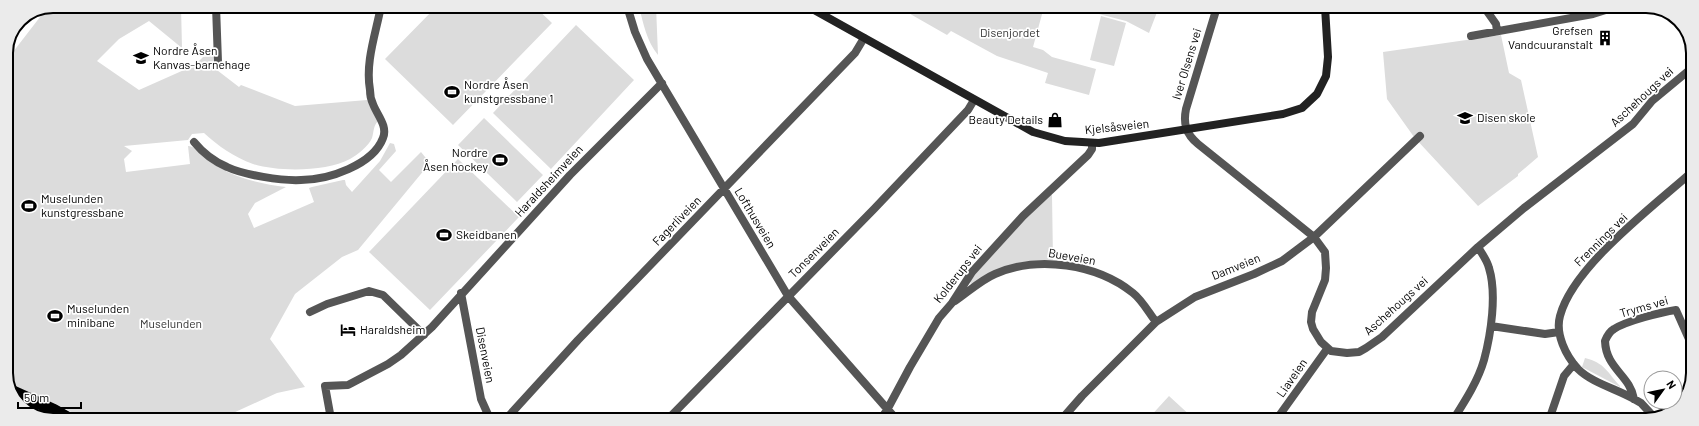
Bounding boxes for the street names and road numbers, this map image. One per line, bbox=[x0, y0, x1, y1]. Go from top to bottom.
street label: Iver Olsens vei bbox=[1169, 26, 1204, 101]
street label: Aschehougs vei bbox=[1607, 64, 1676, 129]
street label: Kjelsåsveien bbox=[1084, 116, 1150, 136]
street label: Haraldsheimveien bbox=[511, 142, 585, 219]
street label: Lofthusveien bbox=[732, 185, 779, 250]
street label: Fagerliveien bbox=[649, 193, 703, 248]
street label: Frennings vei bbox=[1571, 210, 1630, 269]
street label: Tonsenveien bbox=[785, 224, 841, 280]
street label: Kolderups vei bbox=[930, 242, 984, 305]
street label: Bueveien bbox=[1047, 245, 1097, 267]
street label: Damveien bbox=[1209, 250, 1262, 282]
street label: Aschehougs vei bbox=[1361, 273, 1430, 338]
street label: Tryms vei bbox=[1618, 292, 1669, 320]
street label: Disenveien bbox=[474, 326, 498, 384]
street label: Liaveien bbox=[1273, 355, 1309, 399]

